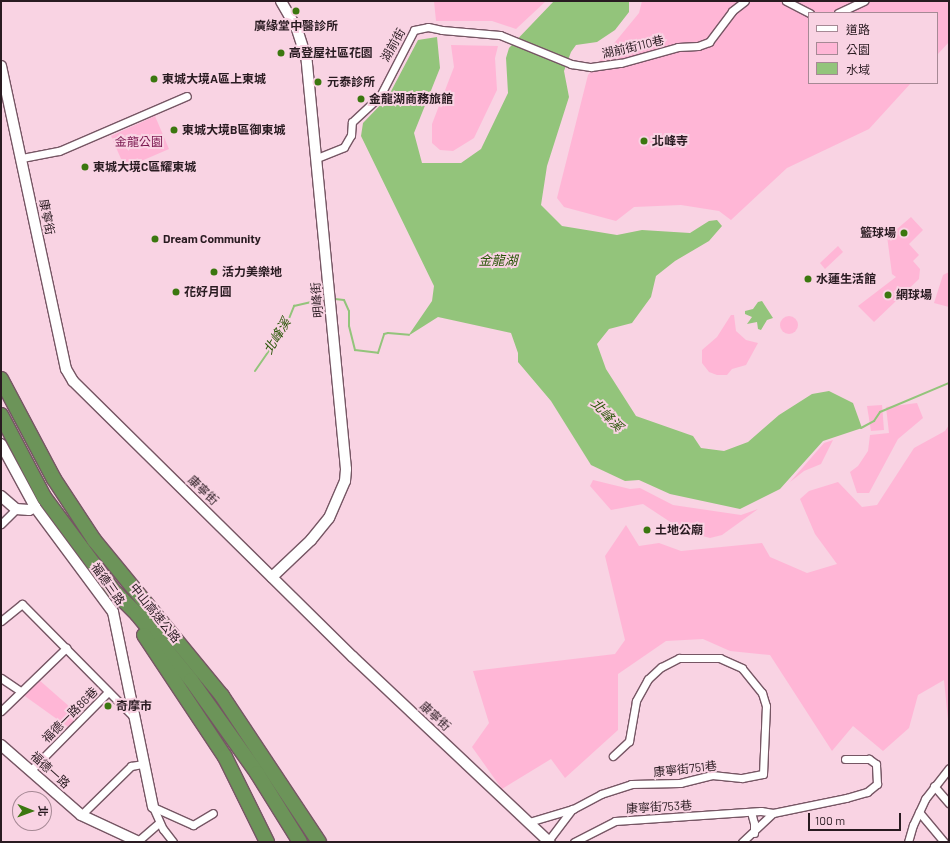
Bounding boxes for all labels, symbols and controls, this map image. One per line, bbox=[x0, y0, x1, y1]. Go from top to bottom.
marker: 廣緣堂中醫診所 bbox=[290, 5, 302, 17]
legend bbox=[808, 12, 938, 84]
place label: 廣緣堂中醫診所 bbox=[254, 19, 338, 33]
text: 道路 bbox=[846, 22, 870, 36]
street label: 湖前街 bbox=[378, 26, 408, 64]
street label: 湖前街110巷 bbox=[601, 33, 665, 61]
text: 公園 bbox=[846, 42, 870, 56]
place label: 高登屋社區花園 bbox=[289, 46, 373, 60]
marker: 高登屋社區花園 bbox=[276, 48, 286, 58]
text: 水域 bbox=[846, 62, 870, 76]
place label: 東城大境A區上東城 bbox=[162, 72, 266, 86]
marker: 東城大境A區上東城 bbox=[149, 74, 159, 84]
place label: 元泰診所 bbox=[327, 75, 375, 89]
marker: 元泰診所 bbox=[312, 76, 324, 88]
place label: 金龍湖商務旅館 bbox=[369, 92, 453, 106]
marker: 金龍湖商務旅館 bbox=[356, 94, 366, 104]
place label: 東城大境B區御東城 bbox=[182, 123, 285, 137]
marker: 東城大境B區御東城 bbox=[169, 125, 179, 135]
place label: 北峰寺 bbox=[652, 134, 688, 148]
park label: 金龍公園 bbox=[115, 135, 163, 149]
marker: 北峰寺 bbox=[639, 136, 649, 146]
place label: 東城大境C區耀東城 bbox=[93, 160, 196, 174]
marker: 東城大境C區耀東城 bbox=[80, 162, 90, 172]
street label: 康寧街 bbox=[36, 198, 58, 236]
place label: 籃球場 bbox=[860, 226, 896, 240]
marker: 籃球場 bbox=[899, 228, 909, 238]
place label: Dream Community bbox=[163, 232, 261, 246]
marker: Dream Community bbox=[150, 234, 160, 244]
water label: 金龍湖 bbox=[479, 252, 517, 268]
place label: 活力美樂地 bbox=[222, 265, 282, 279]
marker: 活力美樂地 bbox=[209, 267, 219, 277]
place label: 水蓮生活館 bbox=[816, 272, 876, 286]
marker: 水蓮生活館 bbox=[803, 274, 813, 284]
street label: 明峰街 bbox=[308, 281, 326, 319]
place label: 花好月圓 bbox=[184, 285, 232, 299]
marker: 花好月圓 bbox=[171, 287, 181, 297]
place label: 網球場 bbox=[896, 288, 932, 302]
marker: 網球場 bbox=[883, 290, 893, 300]
water label: 北峰溪 bbox=[260, 315, 294, 357]
water label: 北峰溪 bbox=[588, 396, 626, 434]
street label: 康寧街 bbox=[185, 472, 221, 508]
place label: 土地公廟 bbox=[655, 523, 703, 537]
marker: 土地公廟 bbox=[642, 525, 652, 535]
street label: 福德三路 bbox=[88, 560, 128, 608]
street label: 中山高速公路 bbox=[127, 580, 183, 646]
street label: 福德一路86巷 bbox=[39, 684, 101, 746]
street label: 康寧街 bbox=[417, 698, 453, 734]
place label: 奇摩市 bbox=[116, 699, 152, 713]
marker: 奇摩市 bbox=[103, 701, 113, 711]
street label: 福德一路 bbox=[27, 749, 73, 791]
street label: 康寧街751巷 bbox=[653, 759, 717, 779]
north arrow bbox=[12, 791, 52, 831]
street label: 康寧街753巷 bbox=[626, 798, 692, 816]
scale bar bbox=[810, 805, 903, 831]
text: 北 bbox=[37, 806, 50, 817]
text: 100 m bbox=[815, 813, 845, 827]

